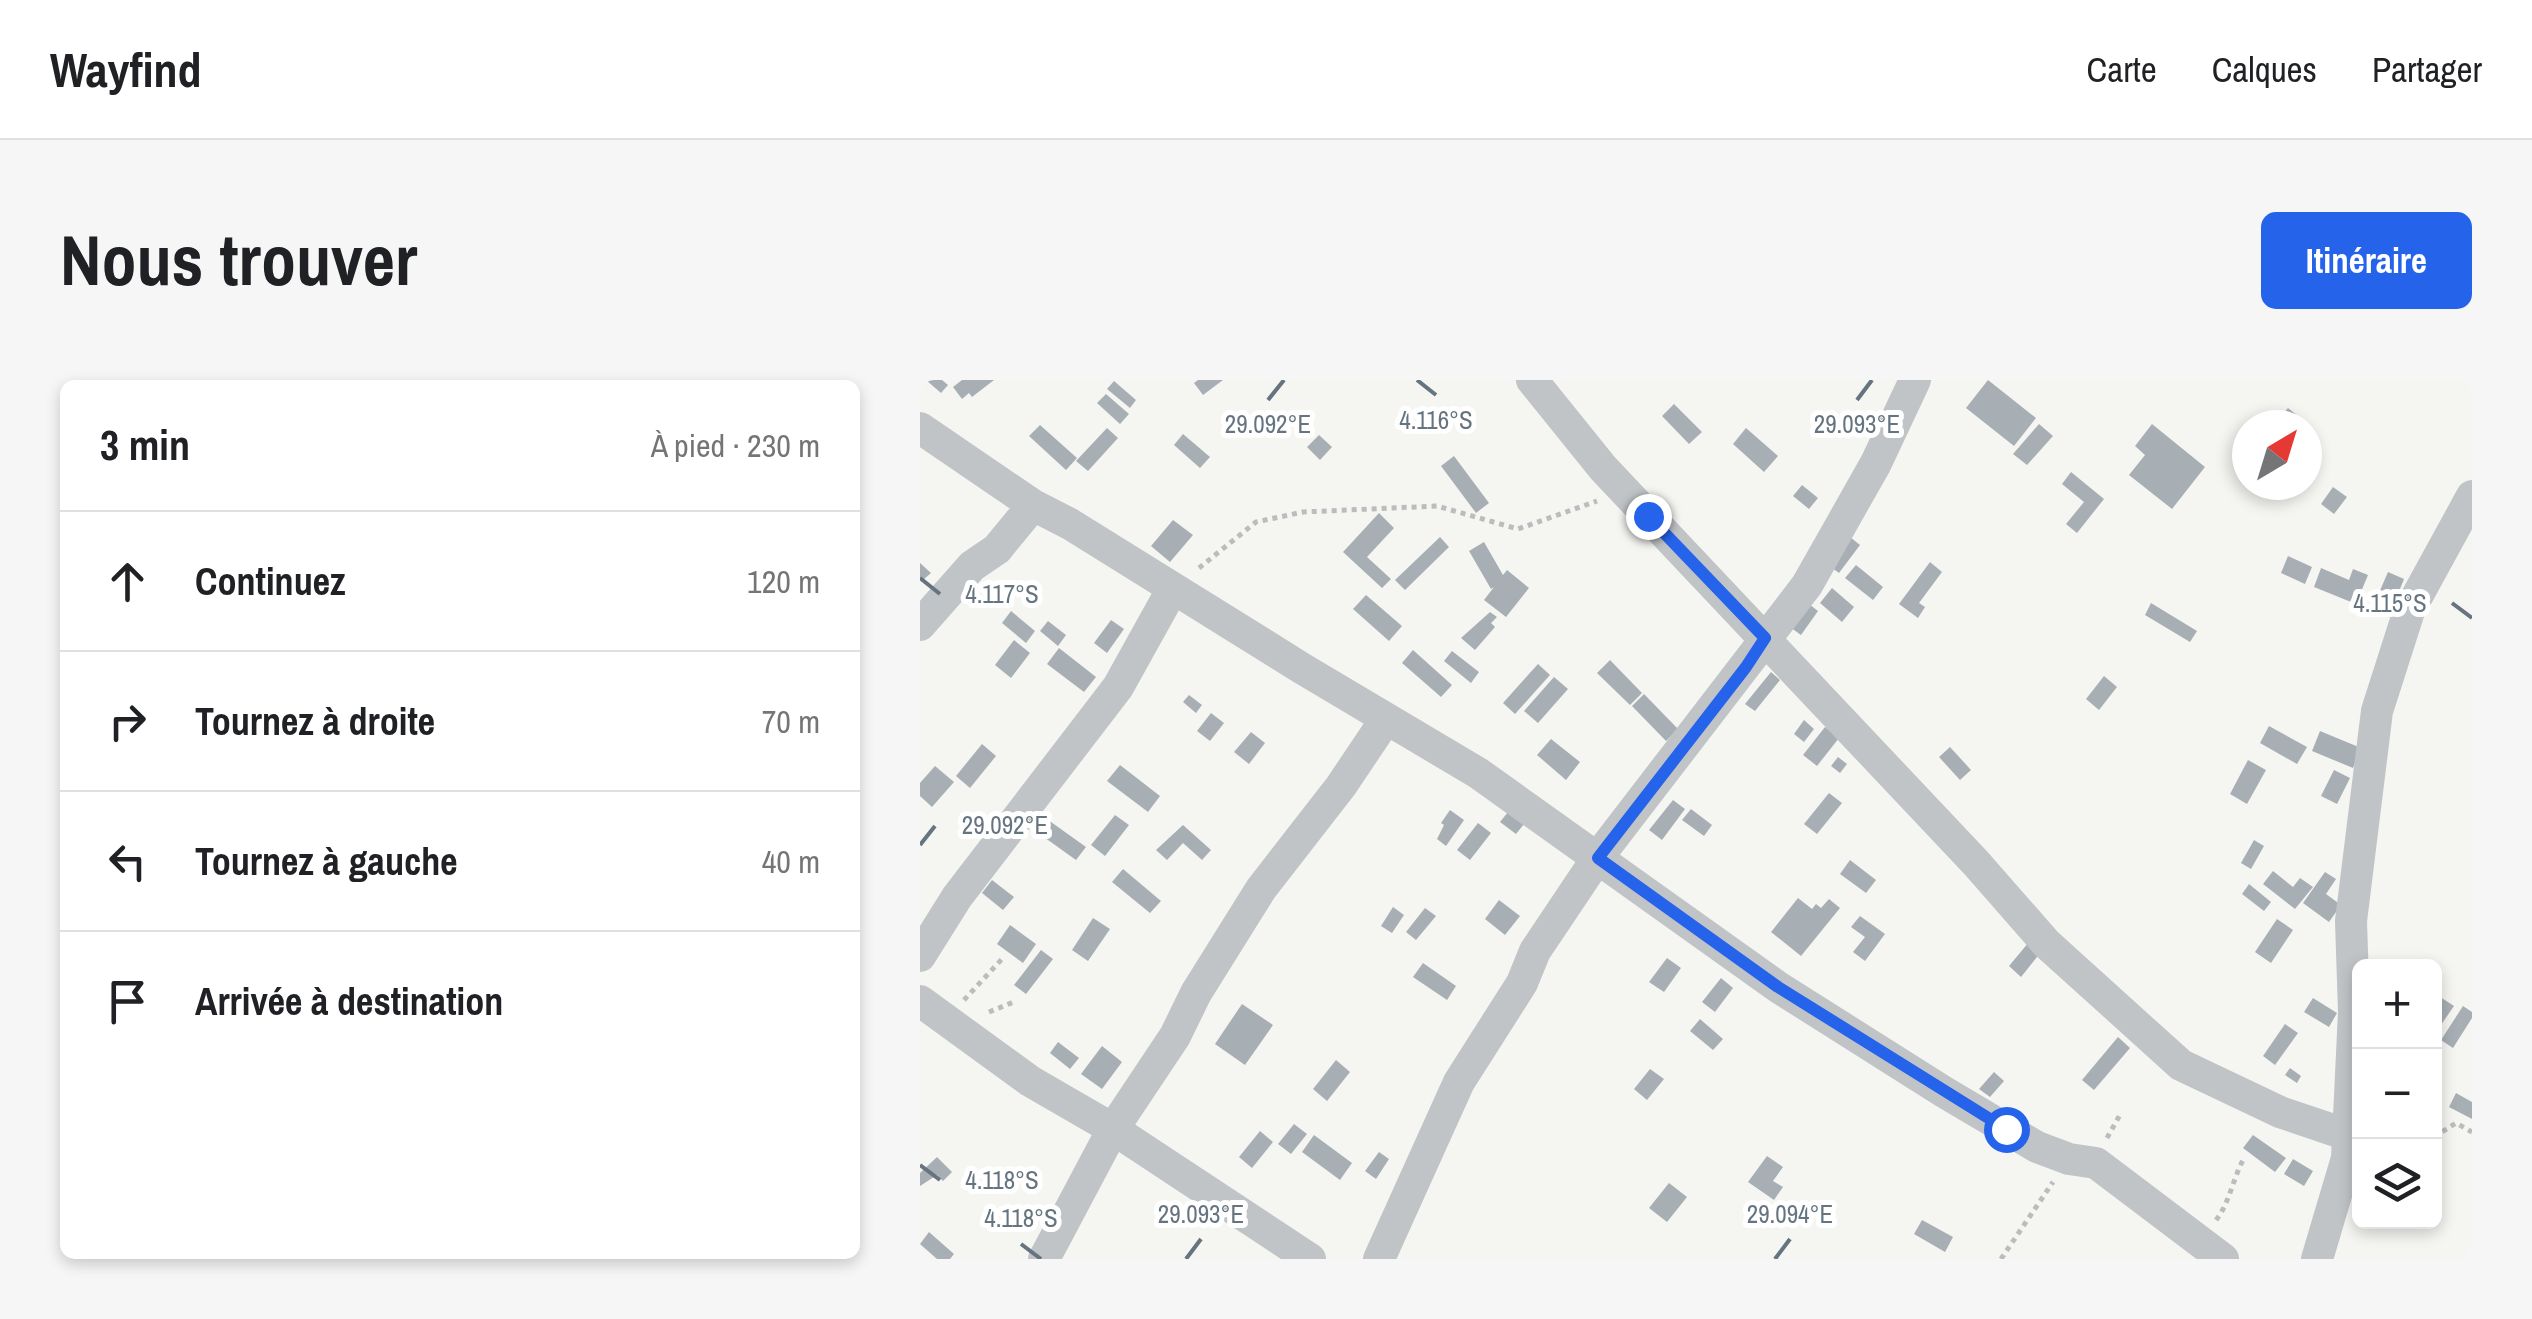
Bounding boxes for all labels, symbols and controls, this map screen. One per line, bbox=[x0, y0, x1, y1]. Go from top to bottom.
text: Wayfind bbox=[50, 37, 202, 102]
text: Carte bbox=[2086, 46, 2157, 93]
text: Calques bbox=[2212, 46, 2317, 93]
text: Partager bbox=[2372, 46, 2482, 93]
button: Itinéraire bbox=[2261, 212, 2472, 309]
text: Nous trouver bbox=[60, 213, 417, 307]
text: 4.116°S bbox=[1399, 403, 1473, 437]
text: 29.092°E bbox=[1225, 407, 1311, 441]
text: 29.093°E bbox=[1814, 407, 1900, 441]
north arrow bbox=[2232, 410, 2322, 500]
text: 3 min bbox=[100, 417, 190, 473]
text: À pied · 230 m bbox=[651, 424, 820, 467]
route end bbox=[1626, 494, 1672, 540]
icon: ahead bbox=[100, 554, 155, 609]
text: Continuez bbox=[195, 556, 346, 607]
text: 120 m bbox=[747, 560, 820, 603]
text: 4.117°S bbox=[965, 577, 1039, 611]
text: 4.115°S bbox=[2353, 586, 2427, 620]
icon: right bbox=[100, 694, 155, 749]
text: Tournez à droite bbox=[195, 696, 435, 747]
text: 70 m bbox=[762, 700, 820, 743]
text: 29.092°E bbox=[962, 808, 1048, 842]
icon: left bbox=[100, 834, 155, 889]
text: Tournez à gauche bbox=[195, 836, 458, 887]
text: 40 m bbox=[762, 840, 820, 883]
map controls bbox=[2352, 959, 2442, 1229]
button: + bbox=[2352, 959, 2442, 1049]
icon: arrive bbox=[100, 974, 155, 1029]
text: Arrivée à destination bbox=[195, 976, 503, 1027]
button: − bbox=[2352, 1049, 2442, 1139]
route start bbox=[1984, 1107, 2030, 1153]
button: layers bbox=[2352, 1139, 2442, 1229]
text: 4.118°S bbox=[965, 1163, 1039, 1197]
text: 29.093°E bbox=[1158, 1197, 1244, 1231]
text: 29.094°E bbox=[1747, 1197, 1833, 1231]
text: 4.118°S bbox=[984, 1201, 1058, 1235]

